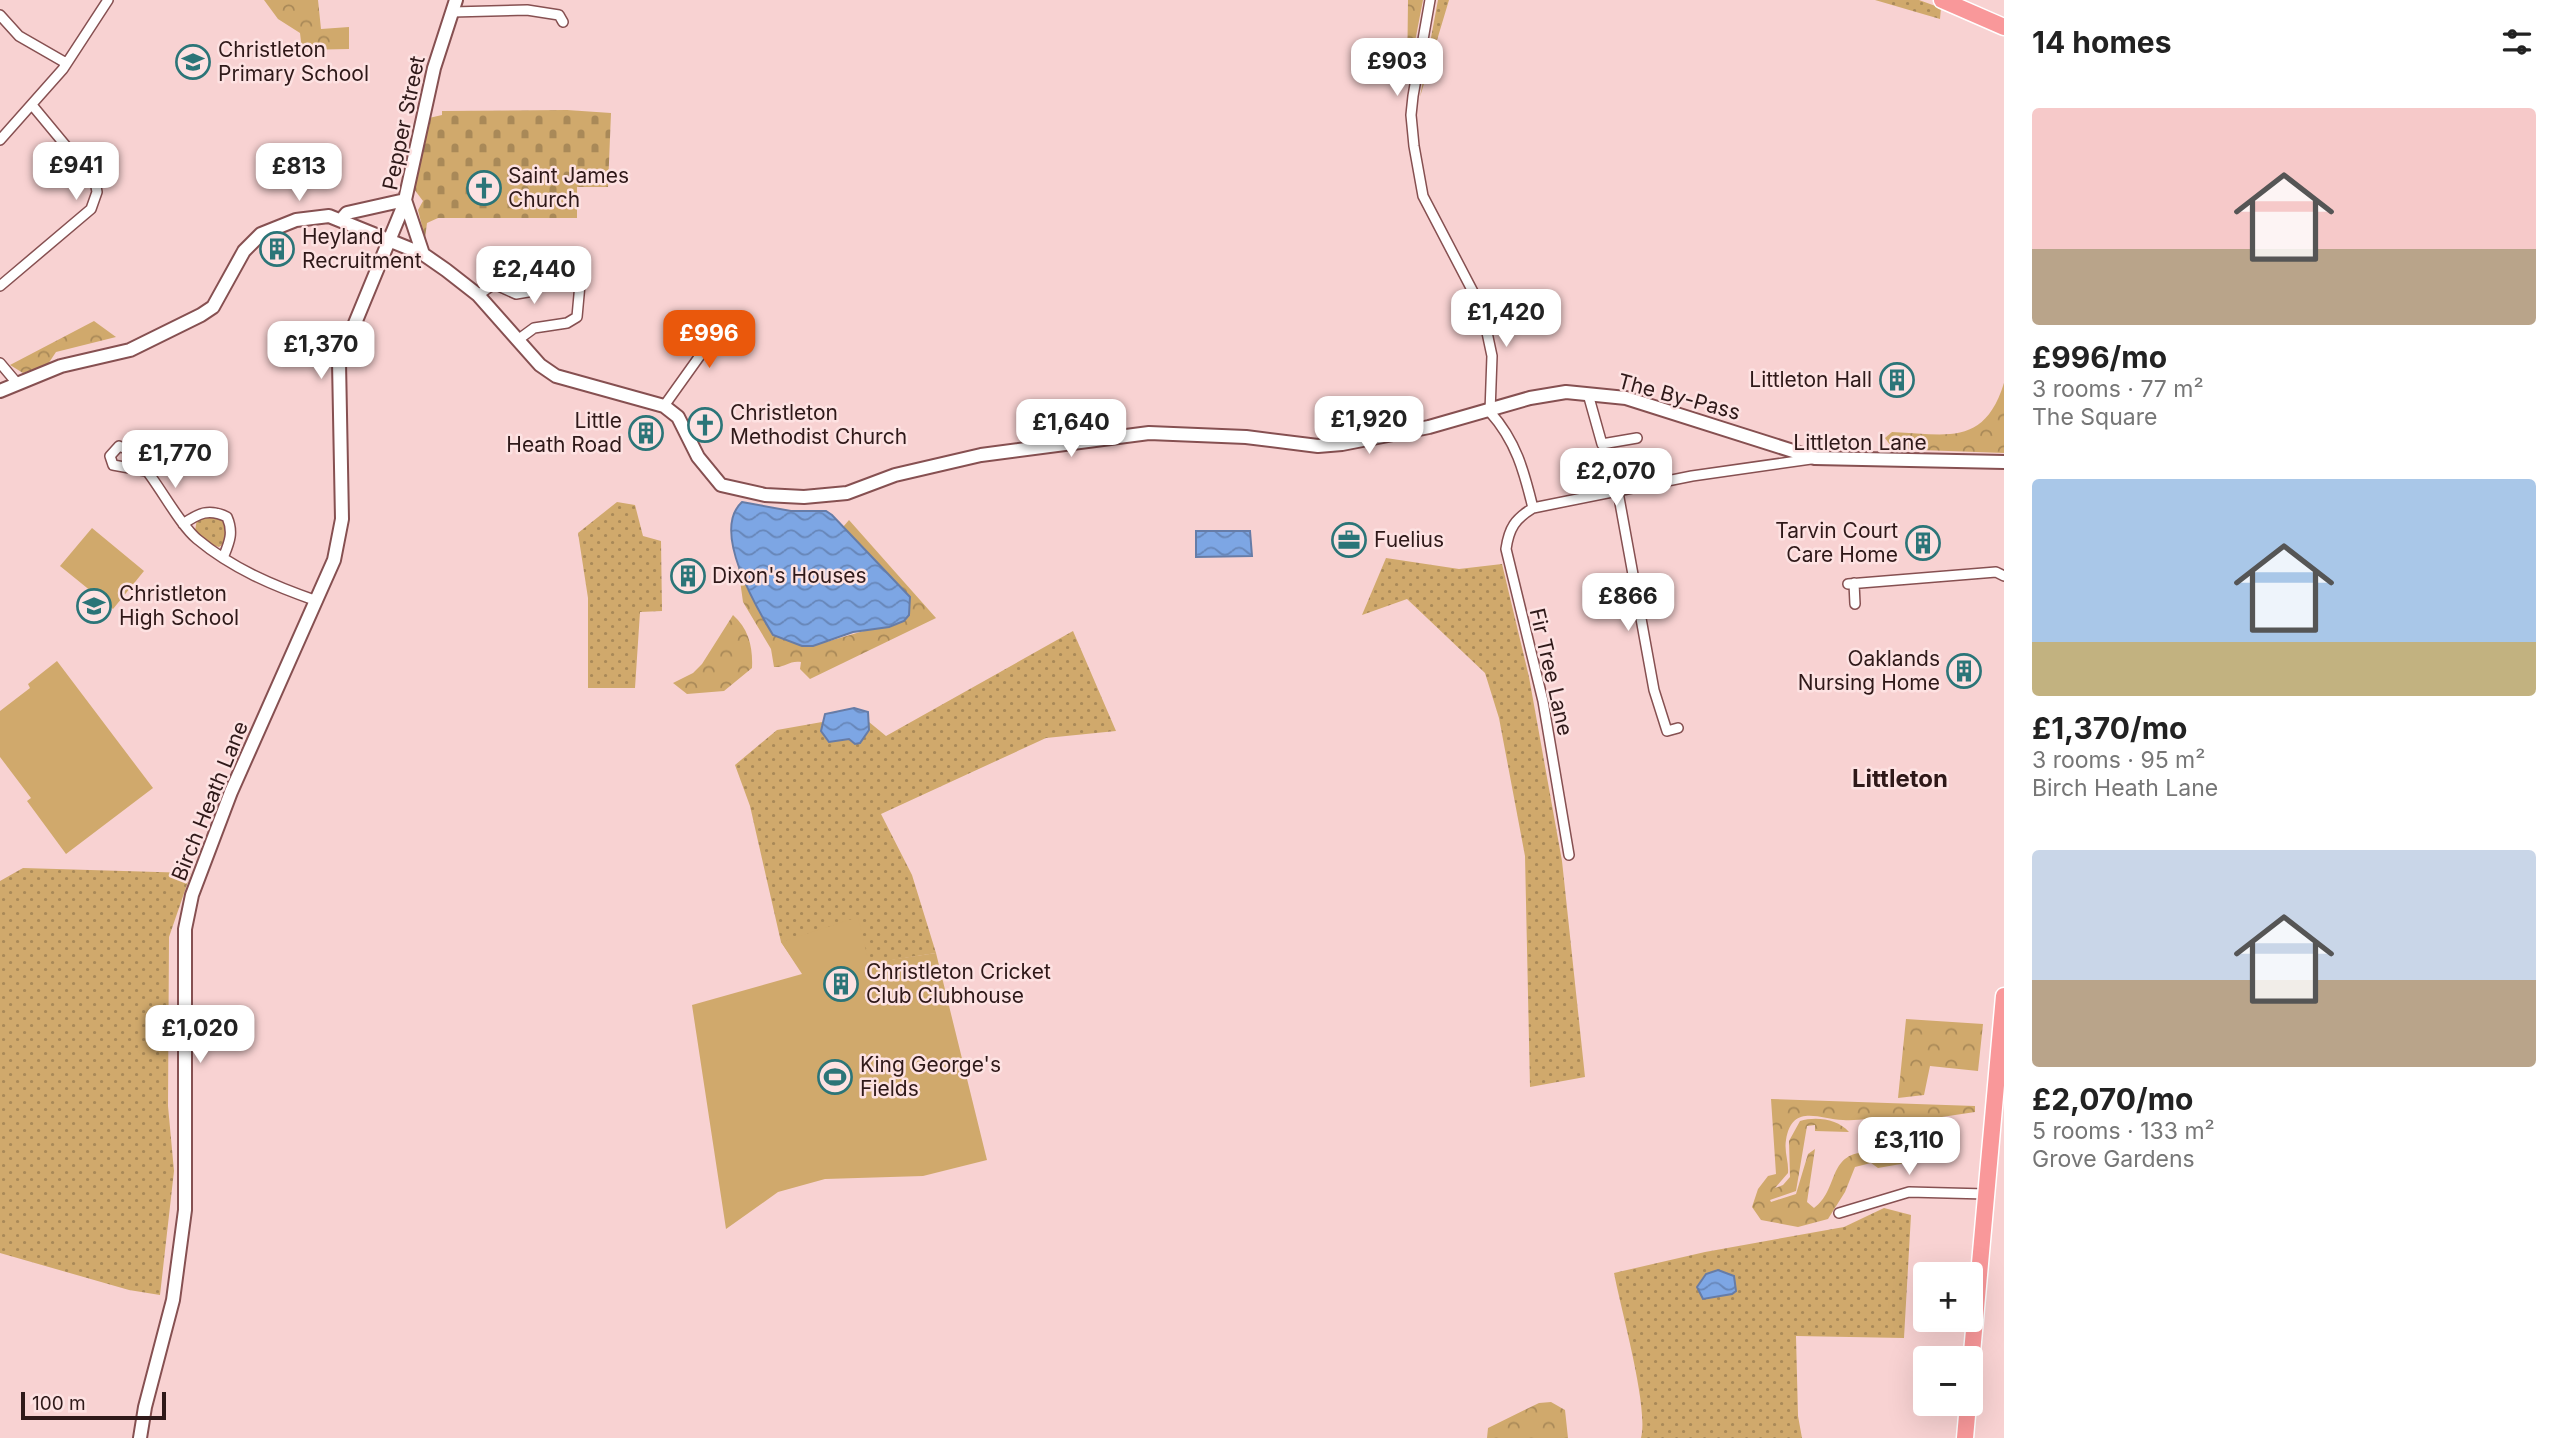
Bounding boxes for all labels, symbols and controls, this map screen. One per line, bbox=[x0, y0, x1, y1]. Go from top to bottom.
icon: filters bbox=[2498, 23, 2536, 61]
text: 14 homes bbox=[2032, 24, 2171, 60]
place label: Christleton Primary School bbox=[218, 37, 369, 86]
pin: £903 bbox=[1356, 38, 1438, 98]
school or university icon: Christleton Primary School bbox=[174, 43, 212, 81]
text: £903 bbox=[1367, 47, 1427, 75]
street label: Pepper Street bbox=[377, 53, 430, 192]
pin: £941 bbox=[35, 142, 117, 202]
pin: £813 bbox=[258, 144, 340, 203]
text: £941 bbox=[49, 151, 103, 179]
text: £813 bbox=[272, 152, 326, 180]
icon: home bbox=[2221, 154, 2347, 280]
place label: Saint James Church bbox=[508, 163, 629, 212]
church icon: Saint James Church bbox=[465, 169, 503, 207]
place label: Heyland Recruitment bbox=[302, 224, 422, 273]
building icon: Heyland Recruitment bbox=[258, 230, 296, 268]
pin: £2,440 bbox=[477, 246, 591, 306]
text: £2,440 bbox=[492, 255, 576, 283]
pin: £1,420 bbox=[1449, 290, 1563, 349]
text: £1,420 bbox=[1467, 298, 1545, 326]
pin: £996 bbox=[668, 310, 750, 370]
text: £996 bbox=[679, 319, 739, 347]
pin: £1,370 bbox=[264, 322, 378, 381]
text: £1,370 bbox=[283, 330, 359, 358]
text: £996/mo bbox=[2032, 339, 2167, 375]
building icon: Littleton Hall bbox=[1878, 361, 1916, 399]
place label: Littleton Hall bbox=[1749, 367, 1872, 392]
street label: The By-Pass bbox=[1615, 368, 1743, 425]
text: 3 rooms · 77 m² bbox=[2032, 375, 2204, 403]
pin: £1,920 bbox=[1312, 396, 1426, 456]
place label: Christleton Methodist Church bbox=[730, 400, 907, 449]
pin: £1,640 bbox=[1014, 400, 1128, 459]
text: The Square bbox=[2032, 403, 2157, 431]
text: £1,920 bbox=[1331, 405, 1407, 433]
church icon: Christleton Methodist Church bbox=[686, 406, 724, 444]
place label: Little Heath Road bbox=[506, 408, 622, 457]
text: £1,640 bbox=[1032, 408, 1110, 436]
building icon: Little Heath Road bbox=[627, 414, 665, 452]
pin: £1,770 bbox=[118, 430, 232, 490]
street label: Littleton Lane bbox=[1793, 430, 1927, 455]
text: £1,770 bbox=[138, 439, 212, 467]
pin: £2,070 bbox=[1559, 448, 1673, 508]
text: £2,070 bbox=[1576, 457, 1656, 485]
place label: Tarvin Court Care Home bbox=[1775, 518, 1898, 567]
office icon: Fuelius bbox=[1330, 521, 1368, 559]
building icon: Tarvin Court Care Home bbox=[1904, 524, 1942, 562]
icon: home bbox=[2221, 525, 2347, 651]
place label: Fuelius bbox=[1374, 527, 1444, 552]
building icon: Dixon's Houses bbox=[669, 557, 707, 595]
place label: Dixon's Houses bbox=[712, 563, 867, 588]
pin: £866 bbox=[1587, 574, 1669, 633]
place label: Christleton High School bbox=[119, 581, 239, 630]
text: £866 bbox=[1598, 582, 1658, 610]
school or university icon: Christleton High School bbox=[75, 587, 113, 625]
street label: Fir Tree Lane bbox=[1525, 606, 1578, 738]
place label: Oaklands Nursing Home bbox=[1798, 646, 1940, 695]
building icon: Oaklands Nursing Home bbox=[1945, 652, 1983, 690]
text: £1,370/mo bbox=[2032, 710, 2187, 746]
street label: Birch Heath Lane bbox=[166, 717, 253, 884]
text: 3 rooms · 95 m² bbox=[2032, 746, 2205, 774]
district label: Littleton bbox=[1852, 764, 1948, 793]
text: Birch Heath Lane bbox=[2032, 774, 2218, 802]
icon: home bbox=[2221, 896, 2347, 1022]
place label: Christleton Cricket Club Clubhouse bbox=[866, 959, 1051, 1008]
building icon: Christleton Cricket Club Clubhouse bbox=[822, 965, 860, 1003]
pin: £1,020 bbox=[143, 1006, 257, 1065]
text: £1,020 bbox=[161, 1014, 239, 1042]
place label: King George's Fields bbox=[860, 1052, 1001, 1101]
sports icon: King George's Fields bbox=[816, 1058, 854, 1096]
text: £2,070/mo bbox=[2032, 1081, 2193, 1117]
text: 5 rooms · 133 m² bbox=[2032, 1117, 2215, 1145]
pin: £3,110 bbox=[1852, 1118, 1966, 1177]
text: £3,110 bbox=[1874, 1126, 1944, 1154]
text: Grove Gardens bbox=[2032, 1145, 2195, 1173]
map controls bbox=[1913, 1262, 1983, 1416]
button: + bbox=[1913, 1262, 1983, 1332]
button: − bbox=[1913, 1346, 1983, 1416]
scale bar bbox=[21, 1389, 166, 1421]
text: 100 m bbox=[32, 1392, 86, 1415]

